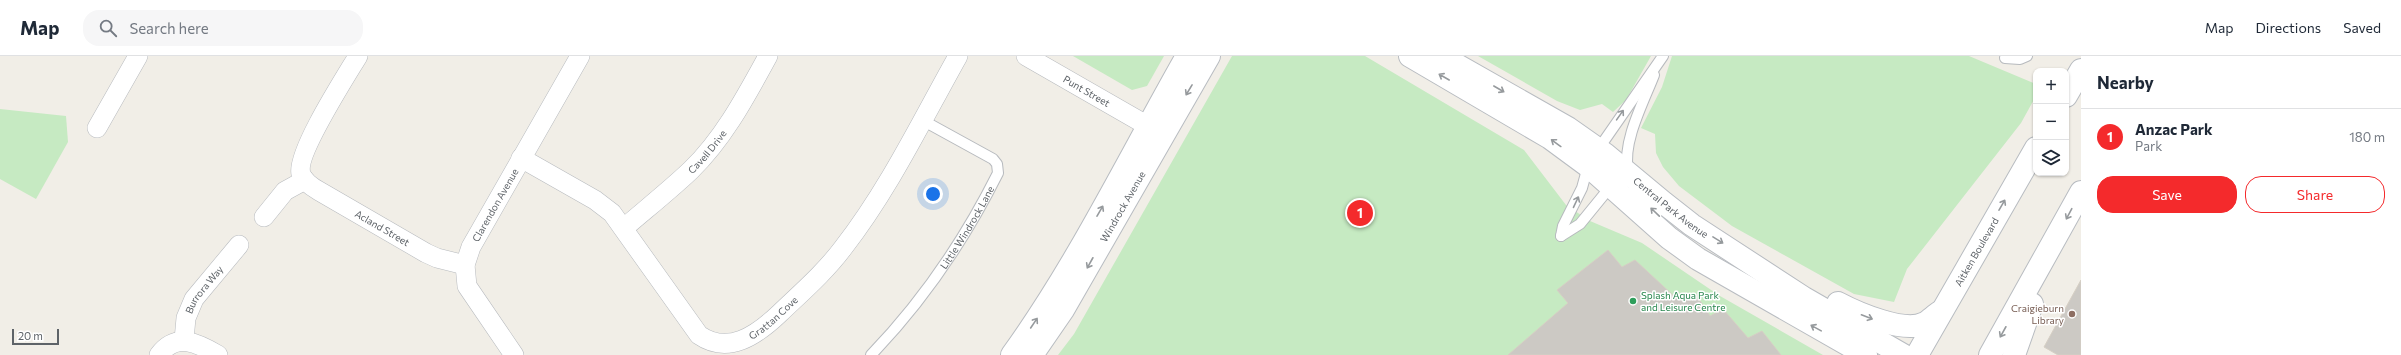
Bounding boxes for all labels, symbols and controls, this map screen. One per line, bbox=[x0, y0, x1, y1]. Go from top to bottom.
search box bbox=[83, 10, 363, 46]
text: Map bbox=[20, 16, 59, 39]
icon: search bbox=[97, 17, 119, 39]
text: Search here bbox=[129, 19, 209, 37]
text: Map bbox=[2205, 19, 2234, 36]
text: Directions bbox=[2256, 19, 2321, 36]
text: Saved bbox=[2343, 19, 2381, 36]
map controls bbox=[2033, 68, 2069, 176]
button: + bbox=[2033, 68, 2069, 104]
text: Nearby bbox=[2097, 72, 2154, 93]
street label: Punt Street bbox=[1061, 73, 1112, 109]
one-way arrow bbox=[1438, 73, 1450, 81]
one-way arrow bbox=[1185, 84, 1193, 96]
one-way arrow bbox=[1493, 86, 1505, 93]
button: − bbox=[2033, 104, 2069, 140]
one-way arrow bbox=[1616, 109, 1624, 120]
text: Anzac Park bbox=[2135, 120, 2213, 138]
street label: Cavell Drive bbox=[685, 127, 729, 176]
text: 1 bbox=[2107, 129, 2113, 145]
text: 180 m bbox=[2349, 129, 2385, 145]
text: Park bbox=[2135, 138, 2162, 154]
one-way arrow bbox=[1551, 139, 1562, 147]
button: layers bbox=[2033, 140, 2069, 176]
street label: Clarendon Avenue bbox=[469, 166, 521, 244]
street label: Windrock Avenue bbox=[1097, 169, 1148, 244]
street label: Central Park Avenue bbox=[1631, 174, 1711, 240]
button: Save bbox=[2097, 176, 2237, 213]
button: Share bbox=[2245, 176, 2385, 213]
your location bbox=[923, 184, 943, 204]
street label: Little Windrock Lane bbox=[937, 184, 996, 271]
one-way arrow bbox=[1573, 196, 1580, 208]
pin: 1 bbox=[1347, 198, 1373, 228]
one-way arrow bbox=[1999, 199, 2007, 211]
one-way arrow bbox=[1097, 205, 1105, 217]
street label: Acland Street bbox=[353, 207, 412, 248]
one-way arrow bbox=[1650, 207, 1660, 217]
one-way arrow bbox=[2064, 208, 2072, 220]
street label: Aitken Boulevard bbox=[1952, 215, 2001, 288]
one-way arrow bbox=[1712, 237, 1724, 245]
one-way arrow bbox=[1085, 257, 1093, 269]
street label: Burrora Way bbox=[183, 263, 225, 315]
place label: Splash Aqua Park and Leisure Centre bbox=[1641, 289, 1725, 313]
street label: Grattan Cove bbox=[746, 294, 800, 342]
marker: Splash Aqua Park and Leisure Centre bbox=[1628, 296, 1638, 306]
place label: Craigieburn Library bbox=[2011, 302, 2064, 326]
marker: Craigieburn Library bbox=[2067, 309, 2077, 319]
one-way arrow bbox=[1860, 313, 1872, 321]
one-way arrow bbox=[1030, 318, 1039, 329]
one-way arrow bbox=[1810, 323, 1822, 331]
one-way arrow bbox=[1998, 326, 2006, 338]
scale bar bbox=[12, 327, 59, 346]
text: 20 m bbox=[18, 329, 43, 342]

